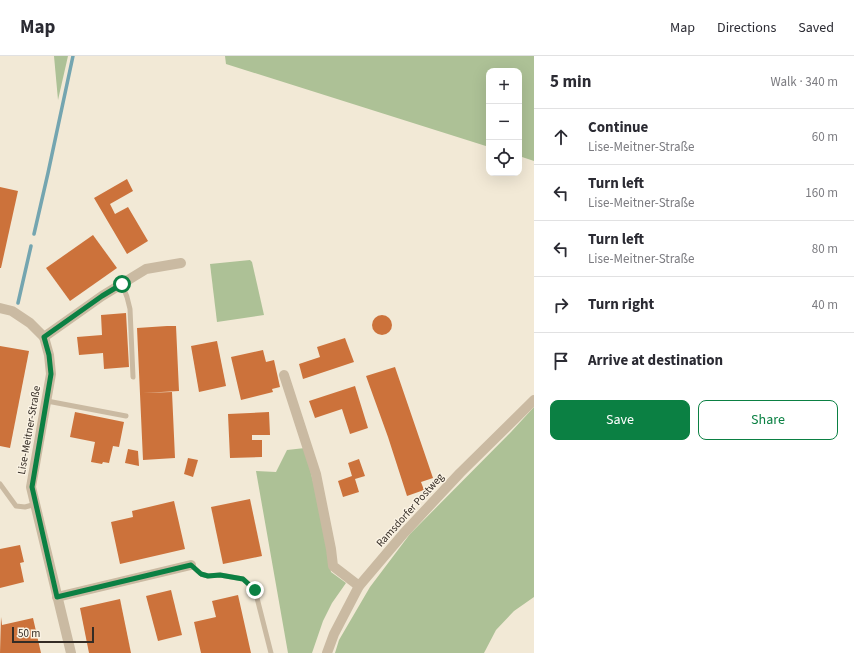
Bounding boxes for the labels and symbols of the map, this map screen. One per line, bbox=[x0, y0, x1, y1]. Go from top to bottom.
route start bbox=[113, 275, 131, 293]
street label: Lise-Meitner-Straße bbox=[14, 384, 44, 476]
street label: Ramsdorfer Postweg bbox=[373, 469, 448, 550]
route end bbox=[246, 581, 264, 599]
scale bar bbox=[12, 625, 94, 644]

